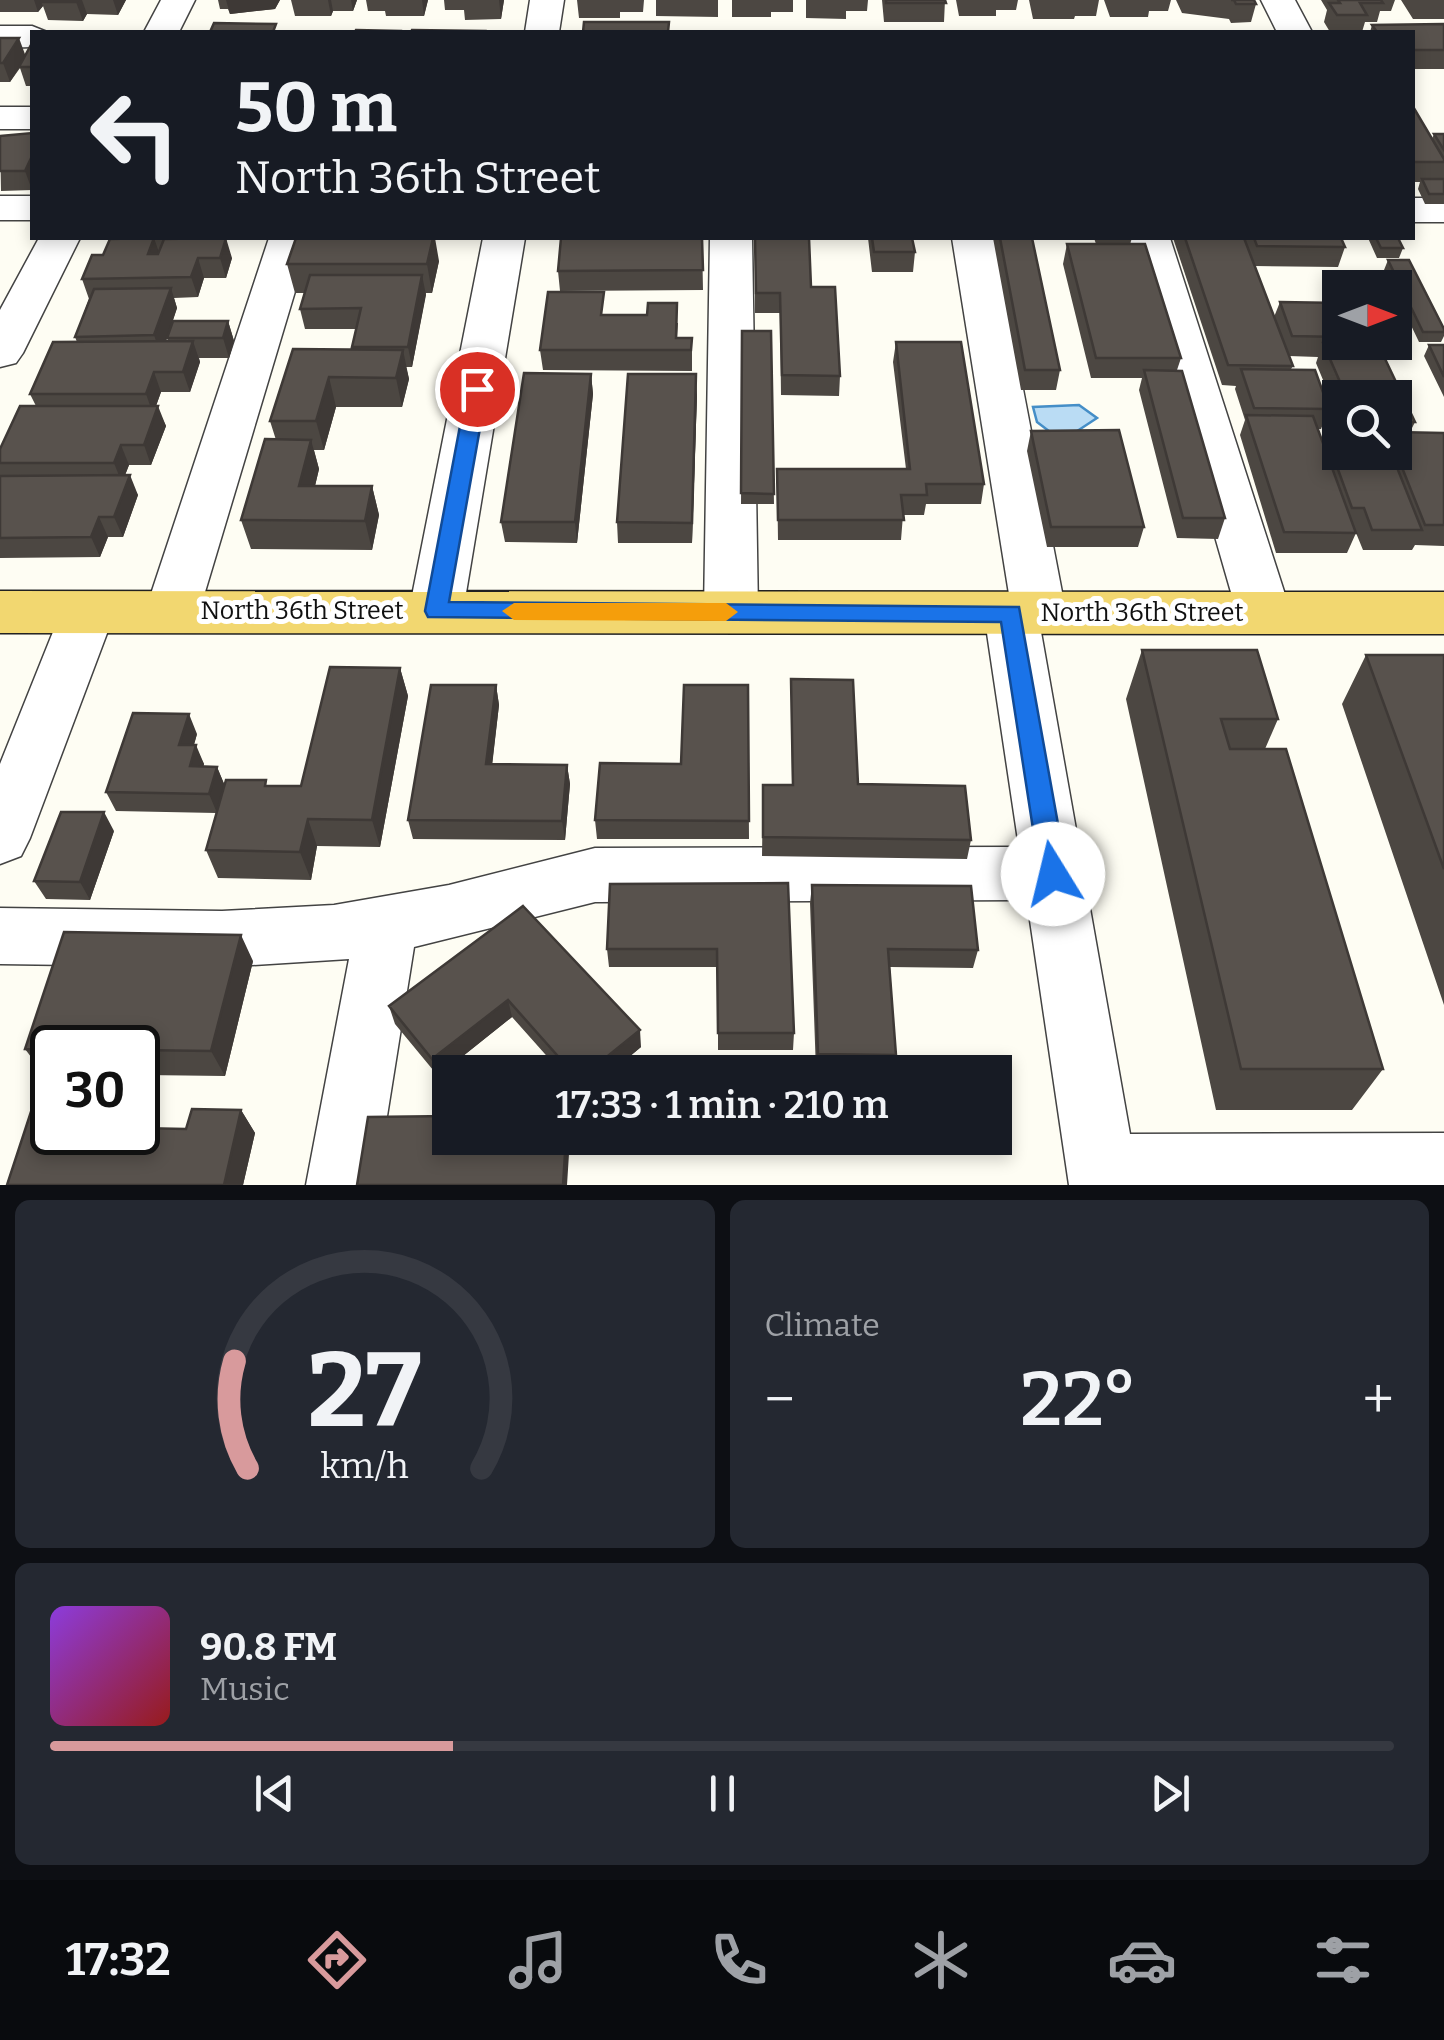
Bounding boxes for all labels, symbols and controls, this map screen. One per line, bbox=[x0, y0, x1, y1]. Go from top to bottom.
text: 50 m bbox=[235, 66, 397, 150]
icon: left bbox=[70, 70, 200, 200]
text: North 36th Street bbox=[235, 151, 600, 205]
north arrow bbox=[1322, 270, 1412, 360]
map controls bbox=[1322, 270, 1412, 470]
pin bbox=[435, 347, 520, 432]
icon: arrive bbox=[450, 362, 505, 417]
button: search bbox=[1322, 380, 1412, 470]
street label: North 36th Street bbox=[200, 596, 404, 626]
street label: North 36th Street bbox=[1040, 598, 1244, 628]
position arrow bbox=[1001, 822, 1105, 926]
speed limit sign: 30 bbox=[30, 1025, 160, 1155]
text: 17:33 · 1 min · 210 m bbox=[555, 1082, 889, 1128]
text: Climate bbox=[765, 1306, 880, 1344]
text: 27 bbox=[308, 1329, 422, 1454]
text: 22° bbox=[1020, 1355, 1137, 1445]
text: − bbox=[765, 1367, 795, 1433]
text: + bbox=[1363, 1367, 1394, 1433]
text: km/h bbox=[321, 1445, 409, 1487]
text: 90.8 FM bbox=[200, 1624, 337, 1670]
text: Music bbox=[200, 1670, 290, 1708]
icon: previous bbox=[247, 1766, 302, 1821]
icon: pause bbox=[695, 1766, 750, 1821]
icon: next bbox=[1143, 1766, 1198, 1821]
icon: directions bbox=[302, 1925, 372, 1995]
icon: music bbox=[503, 1925, 573, 1995]
icon: phone bbox=[704, 1925, 774, 1995]
icon: climate bbox=[906, 1925, 976, 1995]
icon: car bbox=[1107, 1925, 1177, 1995]
icon: filters bbox=[1308, 1925, 1378, 1995]
text: 17:32 bbox=[66, 1933, 171, 1987]

